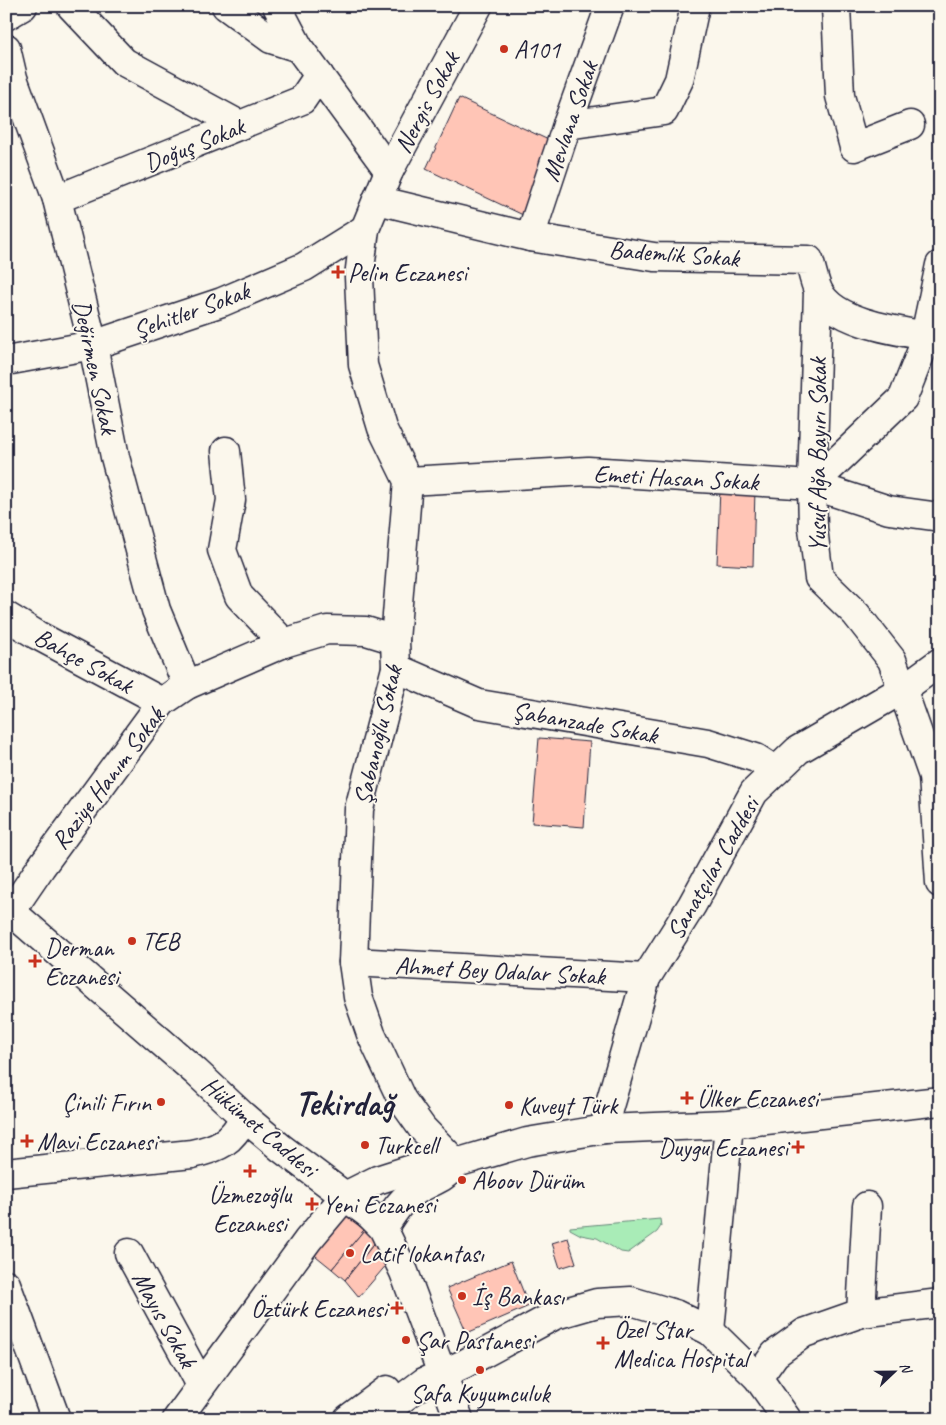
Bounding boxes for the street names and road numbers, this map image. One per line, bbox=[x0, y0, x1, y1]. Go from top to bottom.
street label: Nergis Sokak bbox=[387, 44, 468, 159]
street label: Mevlana Sokak bbox=[534, 55, 606, 186]
street label: Doğuş Sokak bbox=[140, 110, 251, 179]
street label: Bademlik Sokak bbox=[608, 233, 742, 275]
street label: Şehitler Sokak bbox=[129, 275, 256, 347]
street label: Değirmen Sokak bbox=[65, 297, 125, 439]
street label: Yusuf Ağa Bayırı Sokak bbox=[802, 356, 834, 552]
street label: Emeti Hasan Sokak bbox=[593, 458, 761, 498]
street label: Bahçe Sokak bbox=[29, 621, 140, 702]
street label: Şabanoğlu Sokak bbox=[346, 661, 410, 808]
street label: Şabanzade Sokak bbox=[510, 694, 662, 752]
street label: Raziye Hanım Sokak bbox=[44, 700, 173, 856]
street label: Sanatçılar Caddesi bbox=[659, 789, 768, 945]
street label: Ahmet Bey Odalar Sokak bbox=[394, 950, 607, 993]
street label: Hükümet Caddesi bbox=[195, 1069, 326, 1186]
street label: Mayıs Sokak bbox=[125, 1266, 205, 1375]

